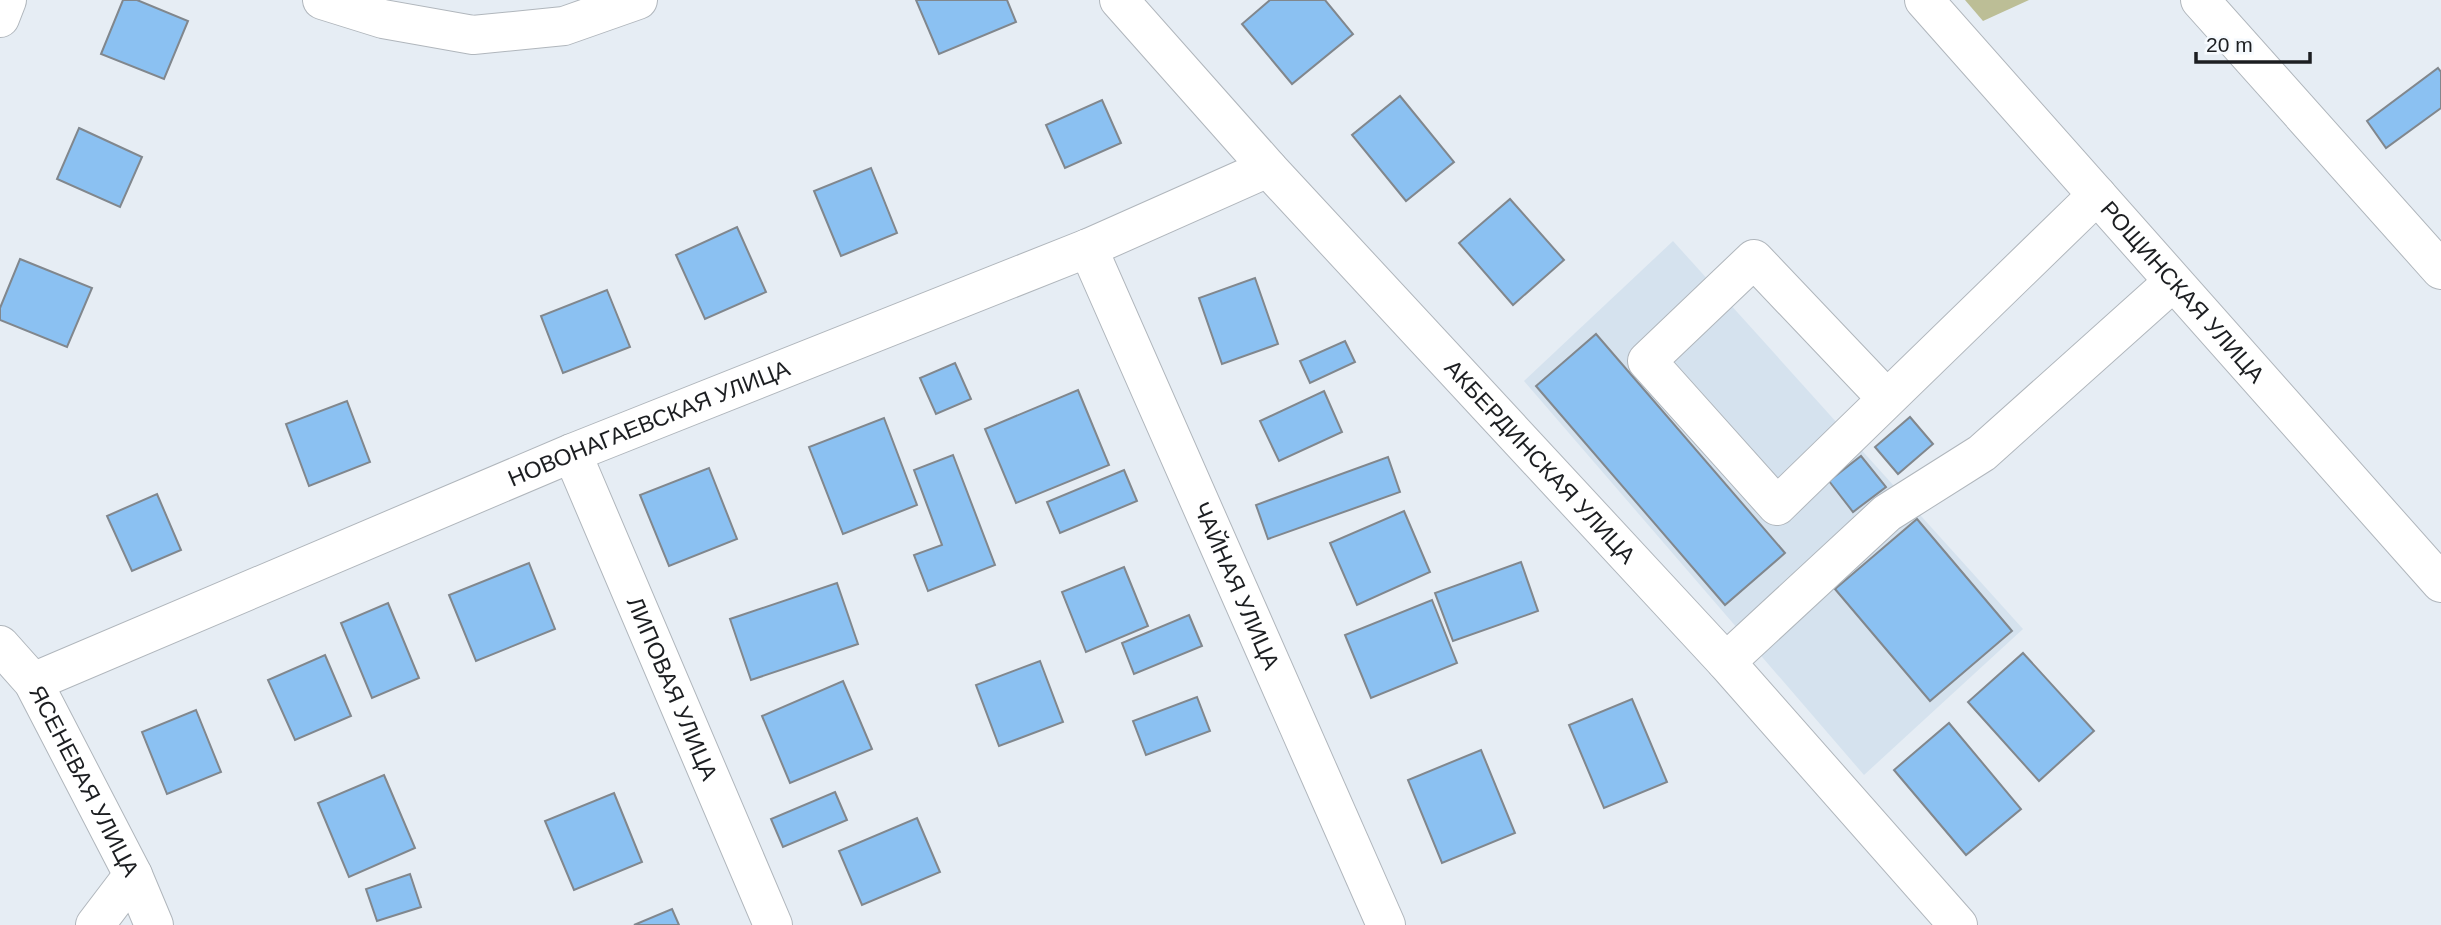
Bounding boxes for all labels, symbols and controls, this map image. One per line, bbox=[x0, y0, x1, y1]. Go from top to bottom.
scale bar bbox=[2196, 21, 2310, 65]
text: 20 m bbox=[2206, 33, 2253, 56]
street label: РОЩИНСКАЯ УЛИЦА bbox=[2096, 196, 2270, 388]
street label: НОВОНАГАЕВСКАЯ УЛИЦА bbox=[504, 355, 794, 492]
street label: АКБЕРДИНСКАЯ УЛИЦА bbox=[1440, 355, 1641, 569]
street label: ЧАЙНАЯ УЛИЦА bbox=[1188, 498, 1285, 674]
street label: ЛИПОВАЯ УЛИЦА bbox=[622, 593, 723, 785]
street label: ЯСЕНЕВАЯ УЛИЦА bbox=[24, 681, 145, 881]

